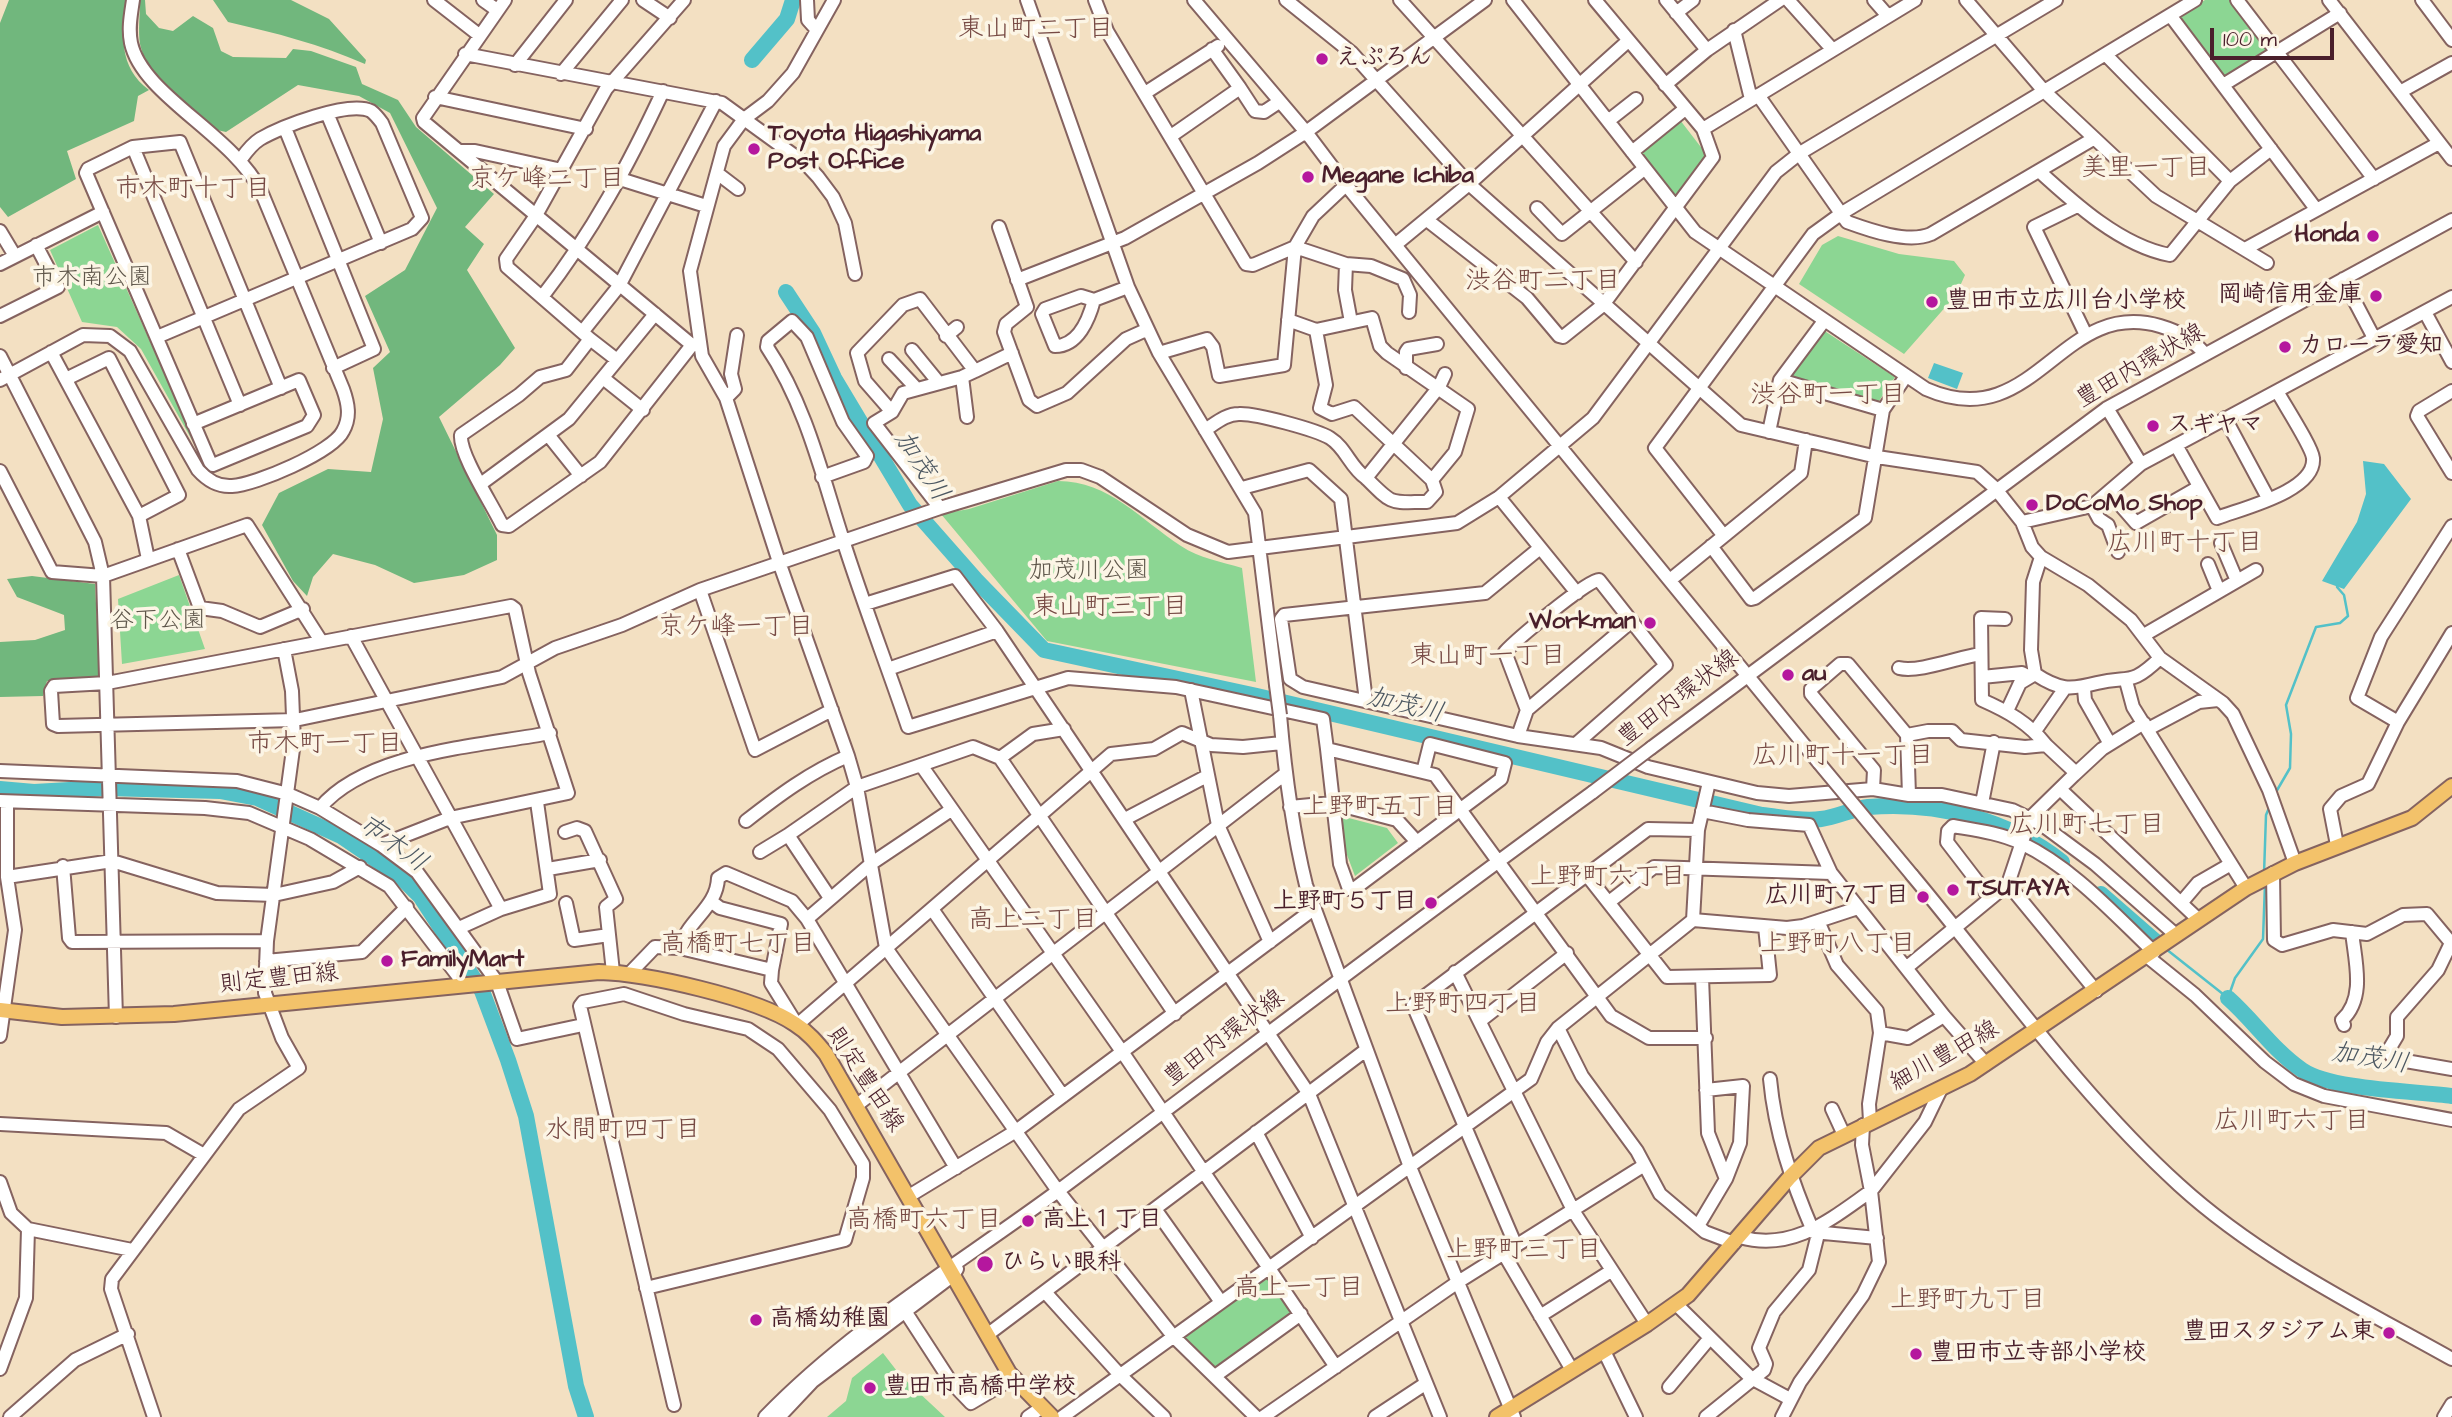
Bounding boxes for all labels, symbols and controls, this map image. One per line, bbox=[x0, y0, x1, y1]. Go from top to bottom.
scale bar bbox=[2214, 14, 2338, 58]
district label: 東山町二丁目 bbox=[958, 15, 1114, 47]
text: 100 m bbox=[2223, 25, 2277, 54]
place label: えぷろん bbox=[1336, 45, 1432, 73]
marker: えぷろん bbox=[1314, 51, 1330, 67]
place label: Toyota Higashiyama Post Office bbox=[768, 121, 981, 177]
marker: Toyota Higashiyama Post Office bbox=[746, 141, 762, 157]
district label: 美里一丁目 bbox=[2081, 154, 2211, 186]
place label: Megane Ichiba bbox=[1322, 163, 1474, 191]
district label: 京ケ峰二丁目 bbox=[469, 165, 625, 197]
marker: Megane Ichiba bbox=[1300, 169, 1316, 185]
district label: 市木町十丁目 bbox=[115, 175, 271, 207]
place label: Honda bbox=[2294, 222, 2359, 250]
marker: Honda bbox=[2365, 228, 2381, 244]
park label: 市木南公園 bbox=[32, 265, 152, 293]
district label: 渋谷町二丁目 bbox=[1465, 267, 1621, 299]
place label: 岡崎信用金庫 bbox=[2218, 282, 2362, 310]
place label: 豊田市立広川台小学校 bbox=[1946, 288, 2186, 316]
marker: 岡崎信用金庫 bbox=[2368, 288, 2384, 304]
marker: 豊田市立広川台小学校 bbox=[1924, 294, 1940, 310]
street label: 豊田内環状線 bbox=[2071, 319, 2211, 415]
place label: カローラ愛知 bbox=[2299, 333, 2443, 361]
marker: カローラ愛知 bbox=[2277, 339, 2293, 355]
district label: 渋谷町一丁目 bbox=[1750, 381, 1906, 413]
place label: スギヤマ bbox=[2167, 412, 2263, 440]
marker: スギヤマ bbox=[2145, 418, 2161, 434]
water label: 加茂川 bbox=[886, 426, 954, 508]
place label: DoCoMo Shop bbox=[2046, 491, 2203, 519]
marker: DoCoMo Shop bbox=[2024, 497, 2040, 513]
district label: 広川町十丁目 bbox=[2107, 529, 2263, 561]
park label: 加茂川公園 bbox=[1029, 558, 1149, 586]
district label: 東山町三丁目 bbox=[1032, 593, 1188, 625]
park label: 谷下公園 bbox=[110, 608, 206, 636]
place label: Workman bbox=[1529, 609, 1636, 637]
district label: 京ケ峰一丁目 bbox=[658, 613, 814, 645]
marker: Workman bbox=[1642, 615, 1658, 631]
district label: 東山町一丁目 bbox=[1410, 642, 1566, 674]
street label: 豊田内環状線 bbox=[1613, 644, 1745, 754]
place label: au bbox=[1802, 661, 1826, 689]
marker: au bbox=[1780, 667, 1796, 683]
water label: 加茂川 bbox=[1363, 683, 1447, 731]
district label: 市木町一丁目 bbox=[247, 730, 403, 762]
district label: 広川町十一丁目 bbox=[1752, 742, 1934, 774]
district label: 上野町五丁目 bbox=[1302, 793, 1458, 825]
water label: 市木川 bbox=[351, 809, 433, 881]
district label: 広川町七丁目 bbox=[2009, 811, 2165, 843]
district label: 上野町六丁目 bbox=[1530, 863, 1686, 895]
place label: TSUTAYA bbox=[1967, 876, 2069, 904]
marker: TSUTAYA bbox=[1945, 882, 1961, 898]
place label: 広川町７丁目 bbox=[1765, 883, 1909, 911]
place label: 上野町５丁目 bbox=[1273, 889, 1417, 917]
marker: 広川町７丁目 bbox=[1915, 889, 1931, 905]
marker: 上野町５丁目 bbox=[1423, 895, 1439, 911]
district label: 高上二丁目 bbox=[968, 906, 1098, 938]
district label: 高橋町七丁目 bbox=[660, 930, 816, 962]
district label: 上野町八丁目 bbox=[1760, 930, 1916, 962]
place label: FamilyMart bbox=[401, 947, 524, 975]
marker: FamilyMart bbox=[379, 953, 395, 969]
street label: 則定豊田線 bbox=[218, 959, 340, 1001]
street label: 豊田内環状線 bbox=[1159, 984, 1291, 1094]
district label: 上野町四丁目 bbox=[1385, 990, 1541, 1022]
street label: 細川豊田線 bbox=[1886, 1015, 2004, 1099]
street label: 則定豊田線 bbox=[819, 1022, 909, 1138]
water label: 加茂川 bbox=[2329, 1038, 2411, 1082]
district label: 広川町六丁目 bbox=[2214, 1107, 2370, 1139]
district label: 水間町四丁目 bbox=[545, 1116, 701, 1148]
district label: 高橋町六丁目 bbox=[846, 1206, 1002, 1238]
place label: 高上１丁目 bbox=[1042, 1207, 1162, 1235]
marker: 高上１丁目 bbox=[1020, 1213, 1036, 1229]
district label: 上野町三丁目 bbox=[1446, 1236, 1602, 1268]
place label: ひらい眼科 bbox=[1001, 1250, 1121, 1278]
marker: ひらい眼科 bbox=[975, 1254, 995, 1274]
district label: 高上一丁目 bbox=[1234, 1274, 1364, 1306]
district label: 上野町九丁目 bbox=[1890, 1286, 2046, 1318]
place label: 高橋幼稚園 bbox=[770, 1306, 890, 1334]
marker: 高橋幼稚園 bbox=[748, 1312, 764, 1328]
place label: 豊田スタジアム東 bbox=[2183, 1319, 2375, 1347]
marker: 豊田スタジアム東 bbox=[2381, 1325, 2397, 1341]
place label: 豊田市立寺部小学校 bbox=[1930, 1340, 2146, 1368]
marker: 豊田市立寺部小学校 bbox=[1908, 1346, 1924, 1362]
place label: 豊田市高橋中学校 bbox=[884, 1374, 1076, 1402]
marker: 豊田市高橋中学校 bbox=[862, 1380, 878, 1396]

